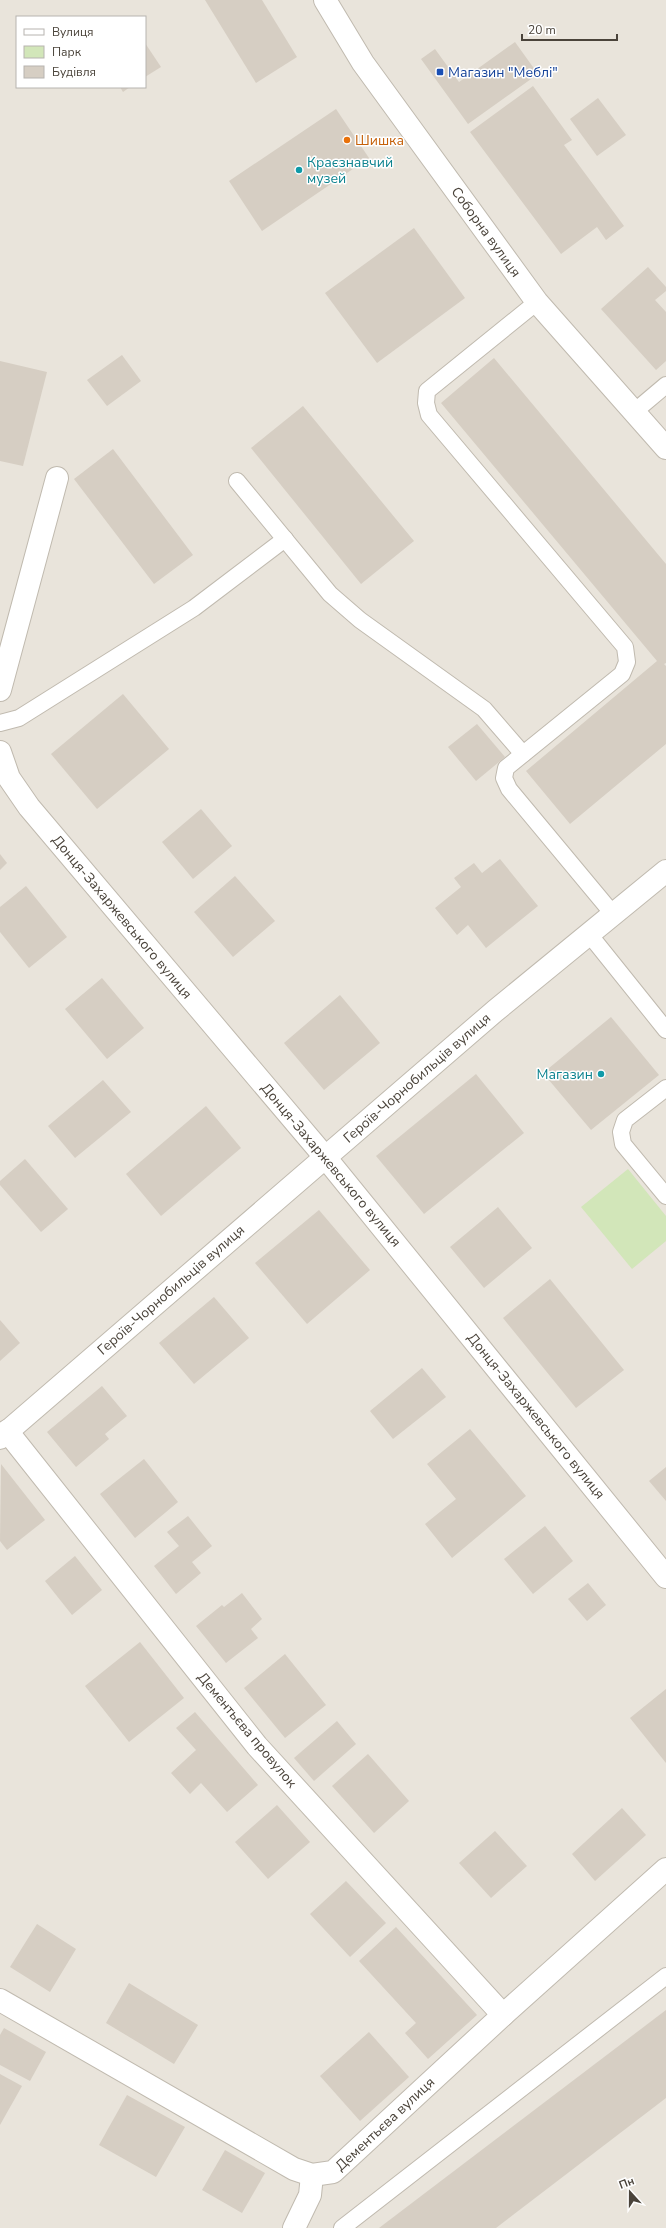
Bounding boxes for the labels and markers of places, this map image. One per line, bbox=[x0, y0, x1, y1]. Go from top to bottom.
place label: Магазин "Меблі" bbox=[448, 63, 558, 82]
marker: Магазин "Меблі" bbox=[435, 67, 445, 77]
place label: Шишка bbox=[355, 131, 404, 150]
marker: Шишка bbox=[342, 135, 352, 145]
place label: Краєзнавчий музей bbox=[307, 153, 393, 188]
marker: Краєзнавчий музей bbox=[294, 165, 304, 175]
place label: Магазин bbox=[536, 1065, 593, 1084]
marker: Магазин bbox=[596, 1069, 606, 1079]

